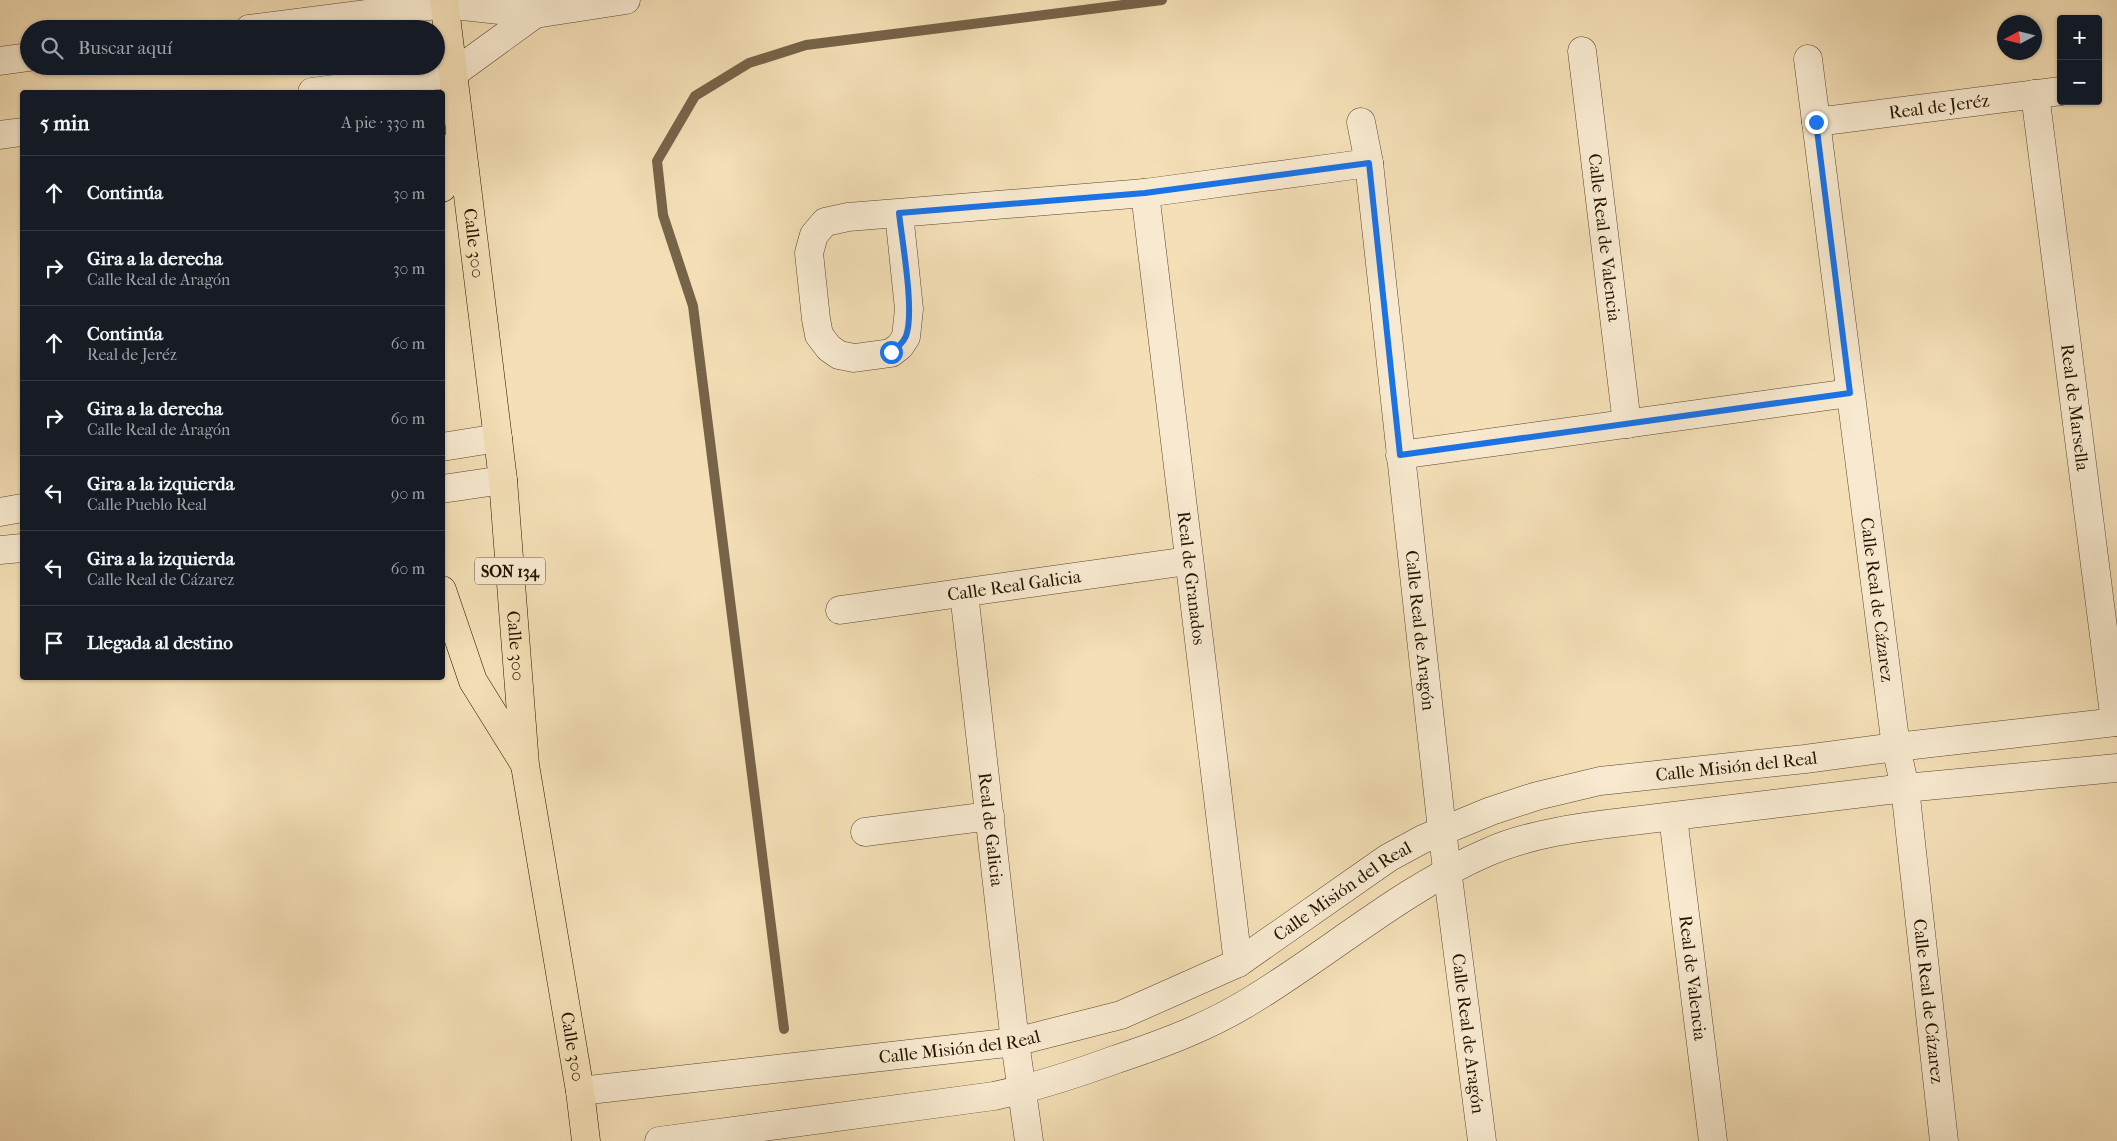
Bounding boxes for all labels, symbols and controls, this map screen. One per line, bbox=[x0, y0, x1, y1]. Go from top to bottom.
north arrow bbox=[1997, 15, 2042, 60]
map controls bbox=[2057, 15, 2102, 105]
button: + bbox=[2057, 15, 2102, 60]
search box bbox=[20, 20, 445, 75]
icon: search bbox=[38, 34, 66, 62]
text: Buscar aquí bbox=[78, 37, 172, 59]
button: − bbox=[2057, 60, 2102, 105]
street label: Real de Jeréz bbox=[1888, 90, 1991, 124]
text: 5 min bbox=[40, 111, 89, 135]
route end bbox=[1805, 111, 1828, 134]
text: A pie · 330 m bbox=[341, 113, 425, 132]
street label: Calle Real de Valencia bbox=[1583, 152, 1625, 324]
icon: ahead bbox=[40, 179, 68, 207]
text: Continúa bbox=[87, 182, 163, 204]
text: 30 m bbox=[393, 184, 425, 203]
street label: Calle 300 bbox=[459, 207, 488, 279]
text: Gira a la derecha bbox=[87, 248, 223, 270]
icon: right bbox=[40, 254, 68, 282]
text: 30 m bbox=[393, 259, 425, 278]
text: Calle Real de Aragón bbox=[87, 270, 230, 289]
text: Continúa bbox=[87, 323, 163, 345]
icon: ahead bbox=[40, 329, 68, 357]
text: 60 m bbox=[391, 334, 425, 353]
route start bbox=[880, 341, 903, 364]
street label: Real de Marsella bbox=[2056, 343, 2093, 473]
text: Real de Jeréz bbox=[87, 345, 177, 364]
text: Gira a la derecha bbox=[87, 398, 223, 420]
icon: right bbox=[40, 404, 68, 432]
text: 60 m bbox=[391, 409, 425, 428]
text: Calle Real de Aragón bbox=[87, 420, 230, 439]
text: Gira a la izquierda bbox=[87, 473, 234, 495]
icon: left bbox=[40, 479, 68, 507]
text: 90 m bbox=[391, 484, 425, 503]
text: Calle Pueblo Real bbox=[87, 495, 207, 514]
street label: Real de Granados bbox=[1173, 510, 1210, 647]
street label: Calle Real de Cázarez bbox=[1856, 516, 1898, 683]
text: Gira a la izquierda bbox=[87, 548, 234, 570]
street label: Calle Real de Aragón bbox=[1400, 549, 1439, 712]
icon: left bbox=[40, 554, 68, 582]
road number: SON 134 bbox=[475, 558, 545, 584]
text: 60 m bbox=[391, 559, 425, 578]
street label: Calle Real Galicia bbox=[946, 566, 1083, 606]
text: Calle Real de Cázarez bbox=[87, 570, 234, 589]
street label: Calle 300 bbox=[502, 610, 528, 682]
icon: arrive bbox=[40, 629, 68, 657]
text: Llegada al destino bbox=[87, 632, 233, 654]
street label: Calle Misión del Real bbox=[1655, 747, 1819, 786]
street label: Real de Galicia bbox=[973, 772, 1007, 888]
street label: Calle Misión del Real bbox=[1270, 837, 1415, 946]
street label: Real de Valencia bbox=[1674, 914, 1711, 1042]
street label: Calle Real de Cázarez bbox=[1909, 918, 1948, 1085]
street label: Calle Real de Aragón bbox=[1447, 952, 1488, 1115]
street label: Calle 300 bbox=[556, 1010, 588, 1083]
street label: Calle Misión del Real bbox=[878, 1026, 1042, 1068]

